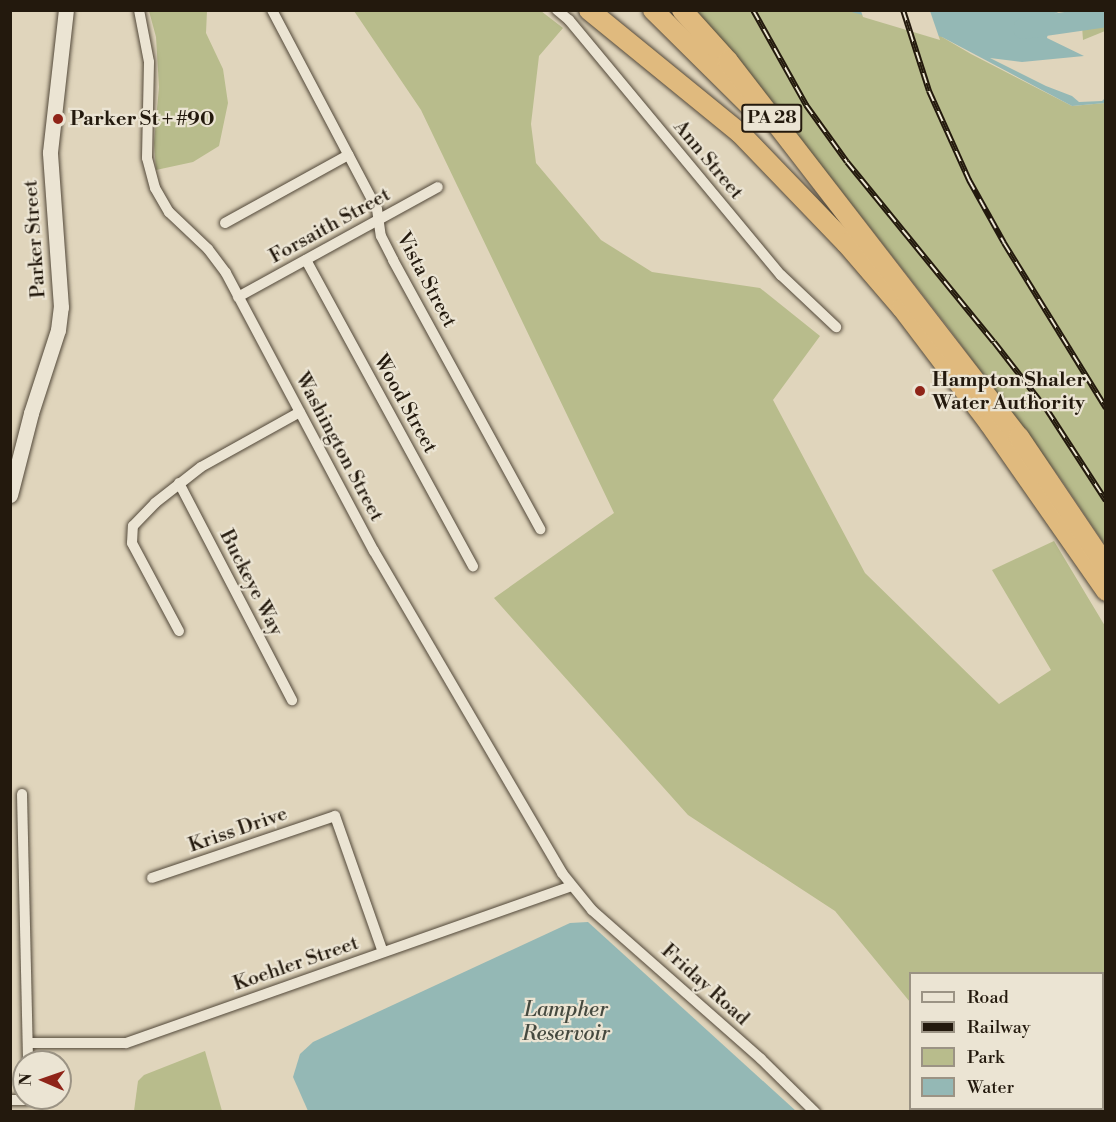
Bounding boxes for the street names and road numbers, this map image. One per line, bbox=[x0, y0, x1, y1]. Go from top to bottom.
road number: PA 28 bbox=[740, 103, 804, 133]
street label: Ann Street bbox=[668, 116, 748, 204]
street label: Parker Street bbox=[19, 179, 51, 299]
street label: Forsaith Street bbox=[265, 183, 395, 269]
street label: Vista Street bbox=[391, 228, 461, 332]
street label: Wood Street bbox=[368, 350, 442, 458]
street label: Washington Street bbox=[290, 369, 388, 525]
street label: Buckeye Way bbox=[214, 526, 288, 640]
street label: Kriss Drive bbox=[186, 802, 290, 858]
street label: Koehler Street bbox=[230, 931, 362, 997]
street label: Friday Road bbox=[656, 939, 754, 1031]

